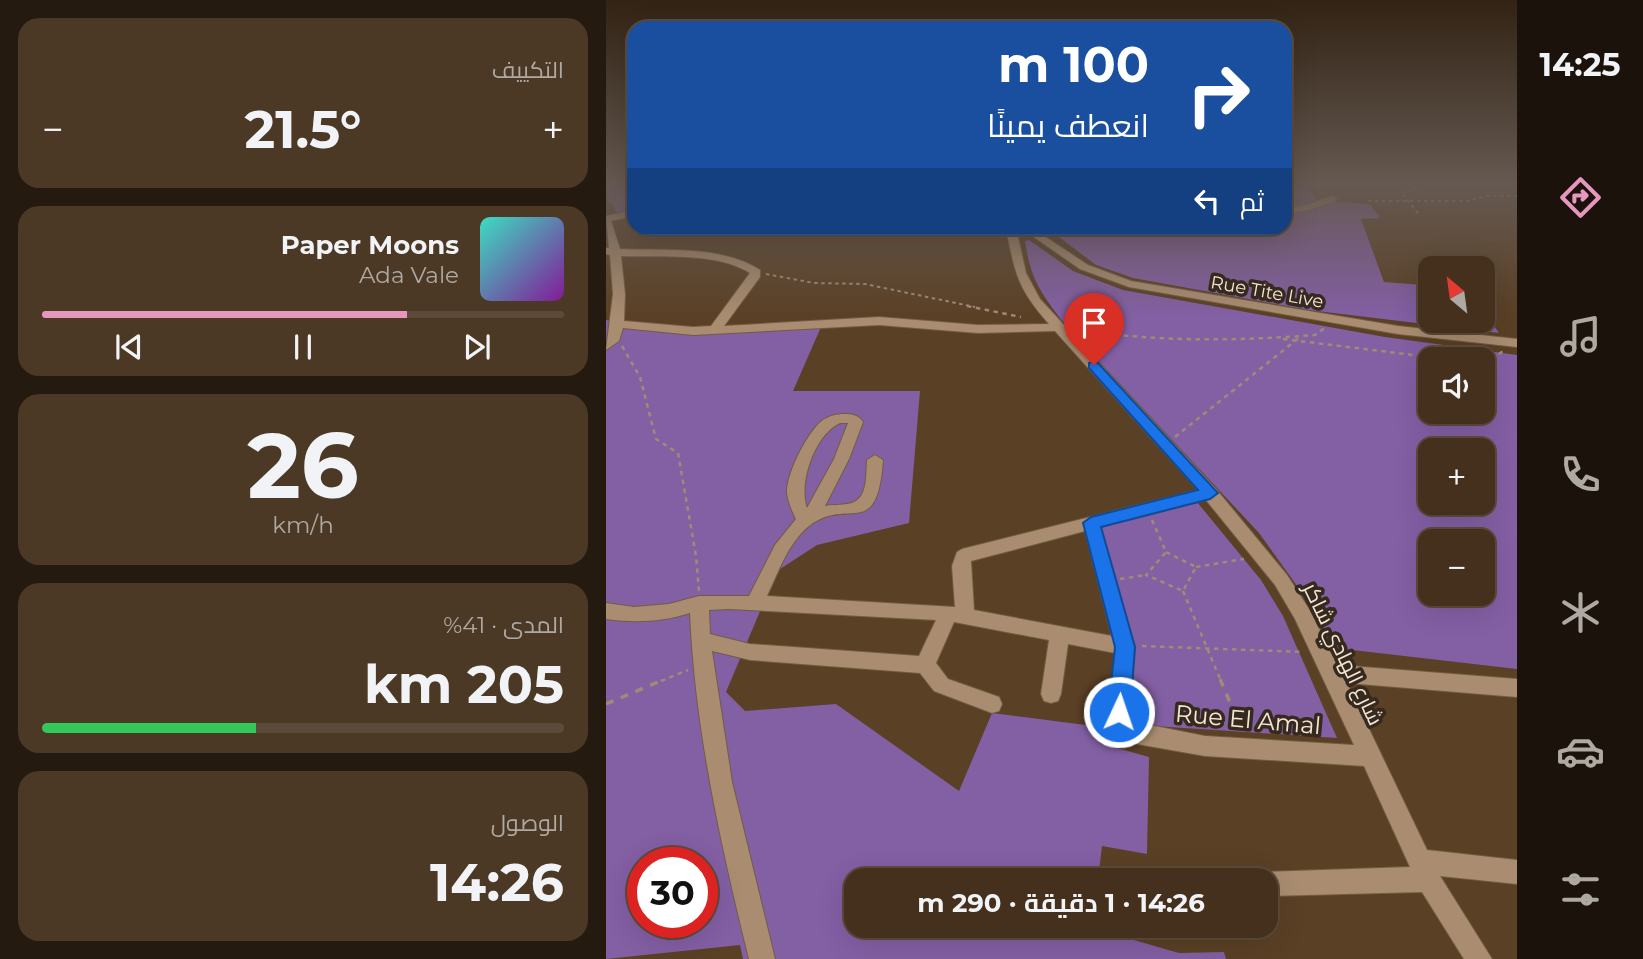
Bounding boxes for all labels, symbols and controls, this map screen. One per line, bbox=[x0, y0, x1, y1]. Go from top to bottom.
text: 100 m bbox=[998, 35, 1149, 94]
text: 14:25 bbox=[1539, 45, 1621, 84]
icon: right bbox=[1173, 49, 1264, 140]
text: التكييف bbox=[492, 56, 564, 84]
text: 21.5° bbox=[244, 98, 362, 161]
text: − bbox=[42, 106, 64, 153]
text: + bbox=[542, 106, 564, 153]
text: انعطف يمينًا bbox=[987, 106, 1149, 145]
icon: directions bbox=[1556, 173, 1605, 222]
icon: left bbox=[1188, 182, 1226, 220]
text: ثم bbox=[1240, 186, 1264, 218]
text: Paper Moons bbox=[281, 229, 459, 261]
north arrow bbox=[1418, 256, 1495, 332]
map controls bbox=[1418, 256, 1495, 606]
text: Ada Vale bbox=[359, 261, 459, 289]
street label: Rue Tite Live bbox=[1209, 271, 1325, 313]
pin bbox=[1064, 293, 1124, 365]
icon: arrive bbox=[1075, 304, 1113, 342]
icon: music bbox=[1556, 312, 1605, 361]
icon: previous bbox=[110, 328, 148, 366]
icon: pause bbox=[284, 328, 322, 366]
icon: next bbox=[458, 328, 496, 366]
button: sound bbox=[1418, 347, 1495, 424]
text: 26 bbox=[247, 410, 359, 521]
button: + bbox=[1418, 438, 1495, 515]
icon: phone bbox=[1556, 450, 1605, 499]
text: km/h bbox=[272, 511, 334, 539]
button: − bbox=[1418, 529, 1495, 606]
street label: شارع الهادي شاكر bbox=[1294, 578, 1389, 731]
icon: climate bbox=[1556, 588, 1605, 637]
text: المدى · 41% bbox=[443, 611, 564, 639]
text: 205 km bbox=[364, 653, 564, 716]
position arrow bbox=[1082, 675, 1156, 749]
street label: Rue El Amal bbox=[1174, 699, 1322, 740]
icon: car bbox=[1556, 727, 1605, 776]
text: الوصول bbox=[491, 809, 564, 837]
speed limit sign: 30 bbox=[627, 847, 718, 938]
text: 14:26 bbox=[430, 851, 564, 914]
icon: filters bbox=[1556, 865, 1605, 914]
text: 14:26 · 1 دقيقة · 290 m bbox=[917, 887, 1205, 919]

